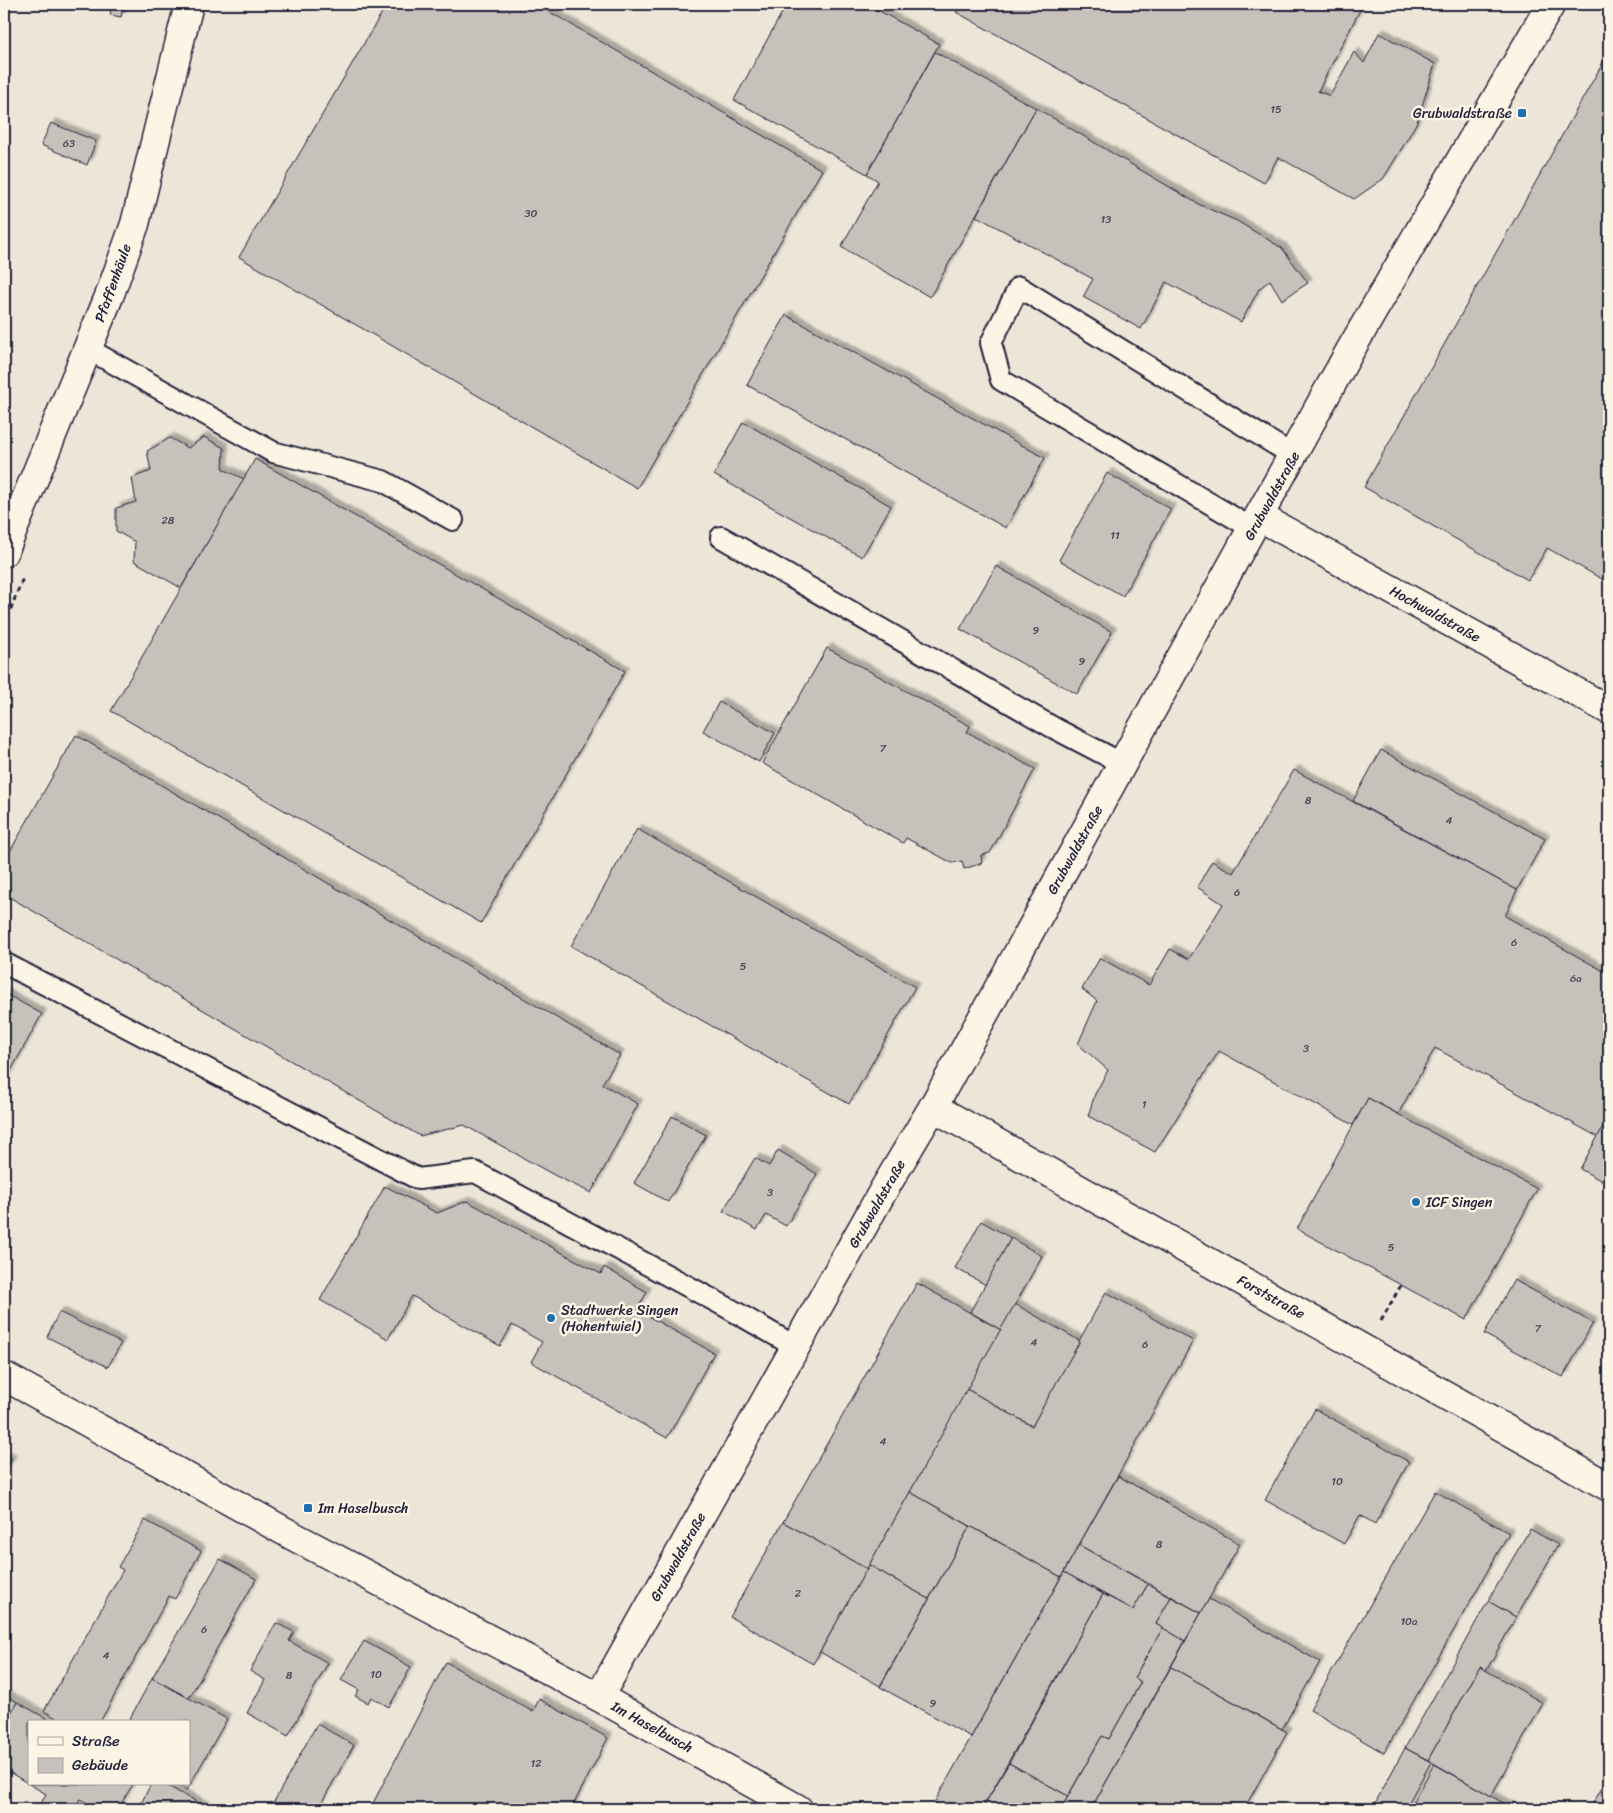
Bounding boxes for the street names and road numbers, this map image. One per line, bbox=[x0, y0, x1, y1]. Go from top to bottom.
street label: Pfaffenhäule bbox=[87, 240, 139, 326]
street label: Grubwaldstraße bbox=[1237, 447, 1307, 545]
street label: Hochwaldstraße bbox=[1385, 579, 1485, 649]
street label: Grubwaldstraße bbox=[1040, 801, 1110, 899]
street label: Grubwaldstraße bbox=[841, 1155, 913, 1253]
street label: Forststraße bbox=[1232, 1268, 1310, 1326]
street label: Grubwaldstraße bbox=[643, 1508, 713, 1606]
street label: Im Haselbusch bbox=[606, 1694, 698, 1760]

